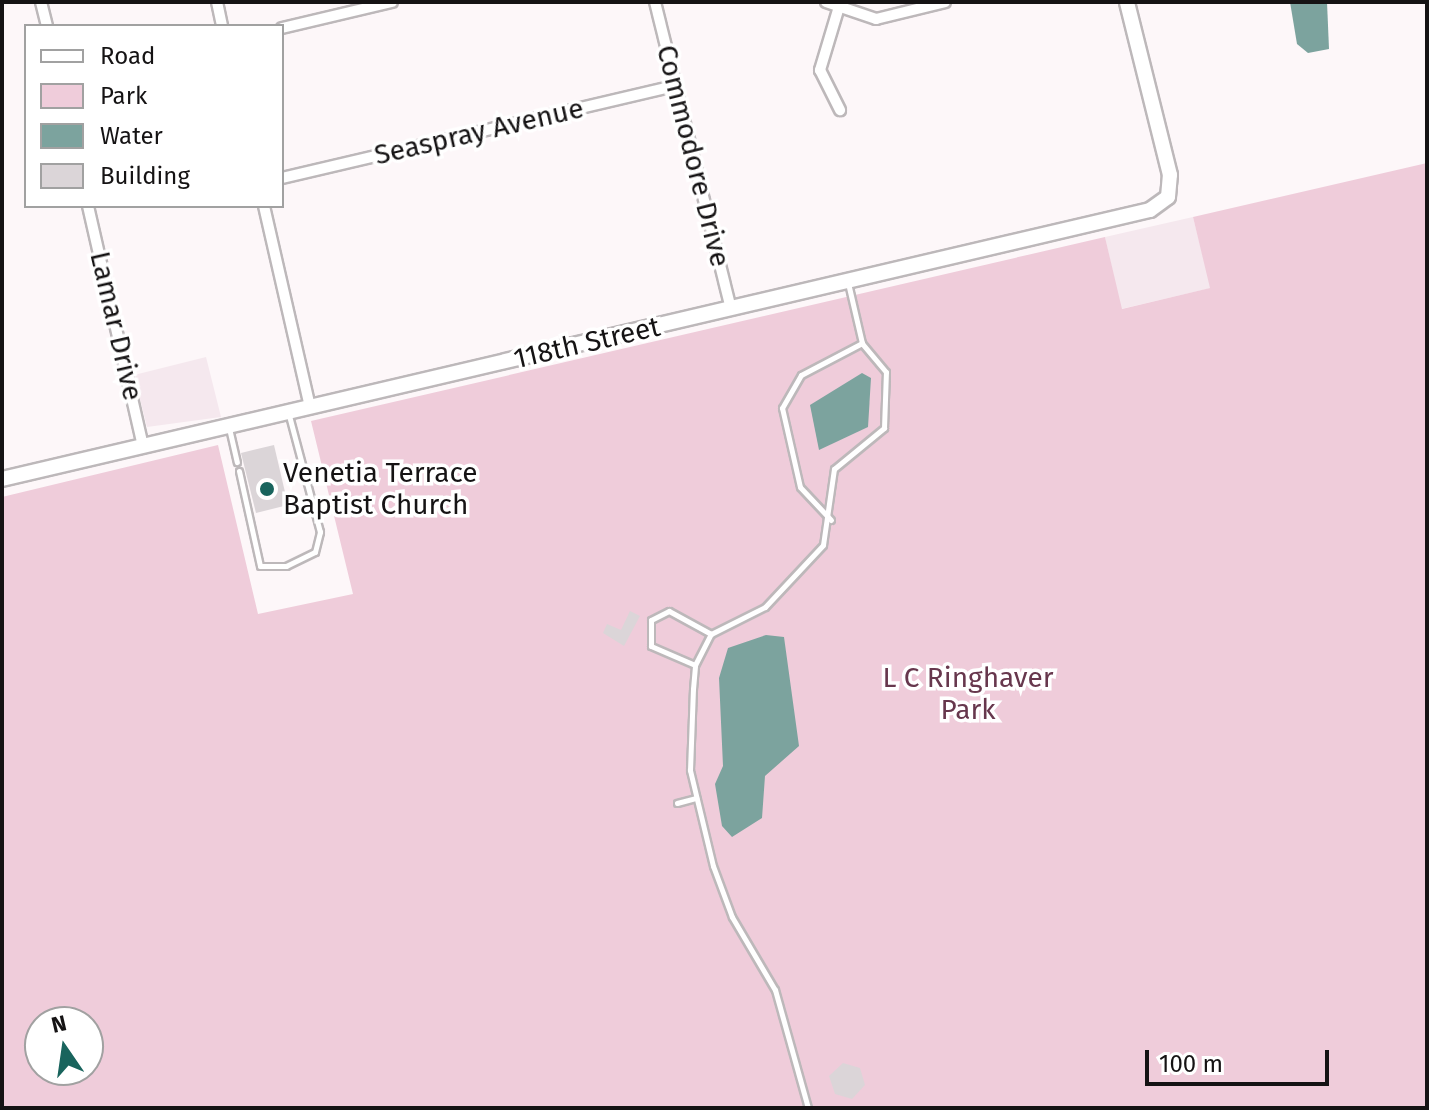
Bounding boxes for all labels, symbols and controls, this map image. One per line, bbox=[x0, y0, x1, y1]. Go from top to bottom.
legend bbox=[24, 24, 284, 208]
text: Road bbox=[100, 42, 155, 70]
street label: Commodore Drive bbox=[649, 42, 737, 270]
text: Park bbox=[100, 82, 147, 110]
street label: Seaspray Avenue bbox=[371, 92, 587, 172]
text: Water bbox=[100, 122, 163, 150]
text: Building bbox=[100, 162, 190, 190]
street label: Lamar Drive bbox=[83, 248, 149, 404]
street label: 118th Street bbox=[511, 310, 663, 376]
place label: Venetia Terrace Baptist Church bbox=[283, 456, 478, 522]
marker: Venetia Terrace Baptist Church bbox=[258, 480, 276, 498]
park label: L C Ringhaver Park bbox=[882, 661, 1054, 727]
north arrow bbox=[24, 1006, 104, 1086]
text: N bbox=[49, 1009, 69, 1039]
scale bar bbox=[1149, 1034, 1333, 1084]
text: 100 m bbox=[1159, 1050, 1223, 1078]

